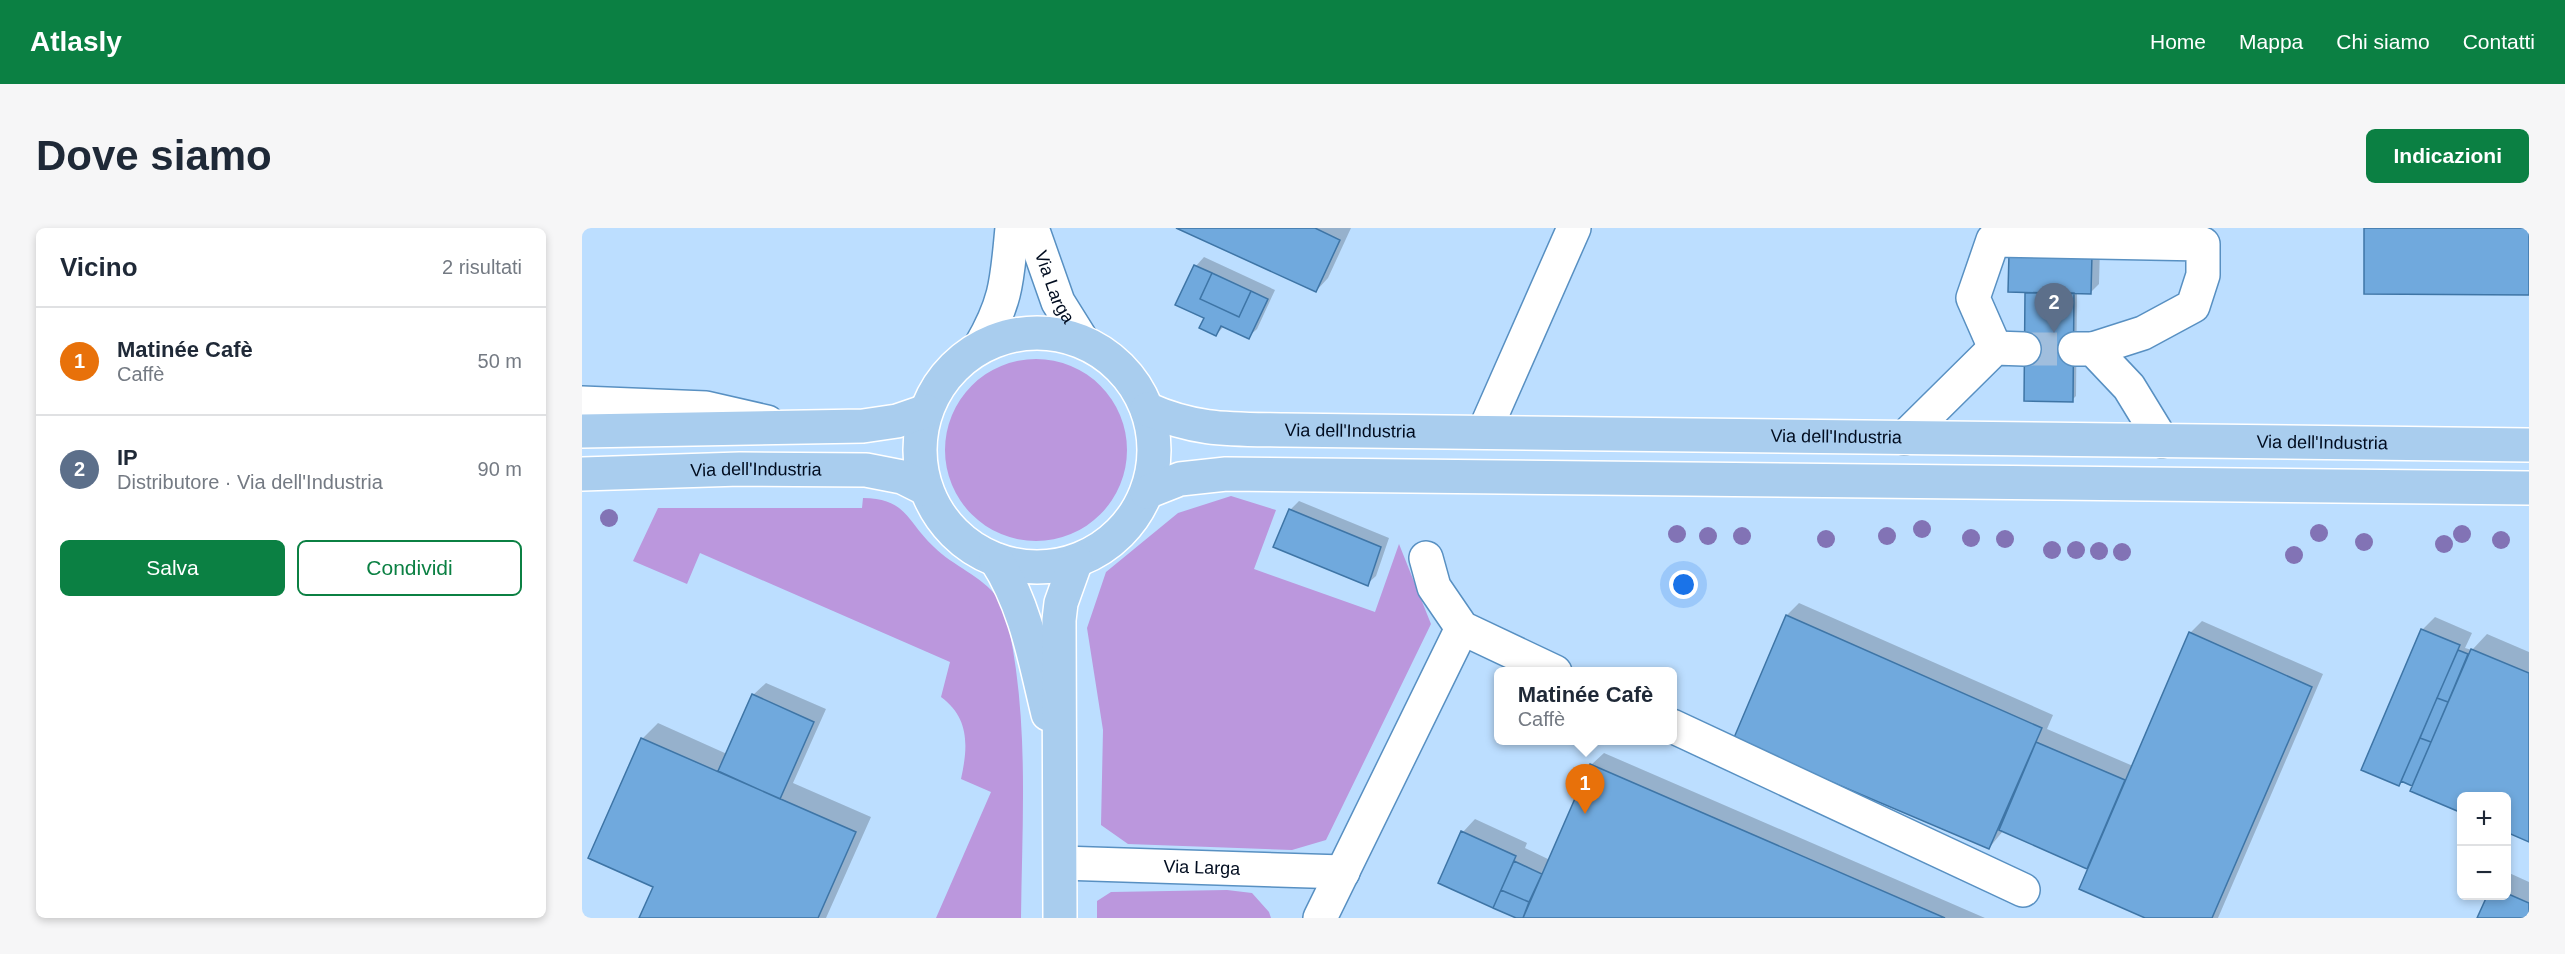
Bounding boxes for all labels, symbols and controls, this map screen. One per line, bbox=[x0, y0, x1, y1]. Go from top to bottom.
text: Atlasly bbox=[30, 26, 122, 57]
text: Home bbox=[2150, 30, 2206, 53]
text: Mappa bbox=[2239, 30, 2303, 53]
text: Chi siamo bbox=[2336, 30, 2430, 53]
text: Contatti bbox=[2463, 30, 2535, 53]
button: Indicazioni bbox=[2366, 129, 2529, 183]
text: Dove siamo bbox=[36, 132, 272, 179]
street label: Via Larga bbox=[1031, 248, 1079, 328]
text: Vicino bbox=[60, 252, 138, 282]
text: 2 risultati bbox=[442, 256, 522, 278]
pin: 2 bbox=[2034, 284, 2074, 333]
text: Matinée Cafè bbox=[117, 337, 253, 362]
text: 1 bbox=[74, 350, 85, 372]
text: 50 m bbox=[478, 350, 522, 372]
text: Caffè bbox=[117, 363, 164, 385]
street label: Via dell'Industria bbox=[1284, 420, 1417, 442]
street label: Via dell'Industria bbox=[1770, 426, 1903, 447]
street label: Via dell'Industria bbox=[2256, 432, 2389, 453]
text: IP bbox=[117, 445, 138, 470]
text: 2 bbox=[74, 458, 85, 480]
text: 90 m bbox=[478, 458, 522, 480]
street label: Via dell'Industria bbox=[690, 459, 823, 481]
text: Distributore · Via dell'Industria bbox=[117, 471, 383, 493]
button: Salva bbox=[60, 540, 285, 596]
button: Condividi bbox=[297, 540, 522, 596]
your location bbox=[1669, 570, 1698, 599]
popup bbox=[1494, 667, 1677, 745]
text: Matinée Cafè bbox=[1518, 682, 1653, 707]
text: Caffè bbox=[1518, 708, 1565, 730]
pin: 1 bbox=[1566, 764, 1604, 814]
map controls bbox=[2457, 792, 2511, 900]
button: + bbox=[2457, 792, 2511, 846]
button: − bbox=[2457, 846, 2511, 900]
street label: Via Larga bbox=[1163, 856, 1242, 879]

